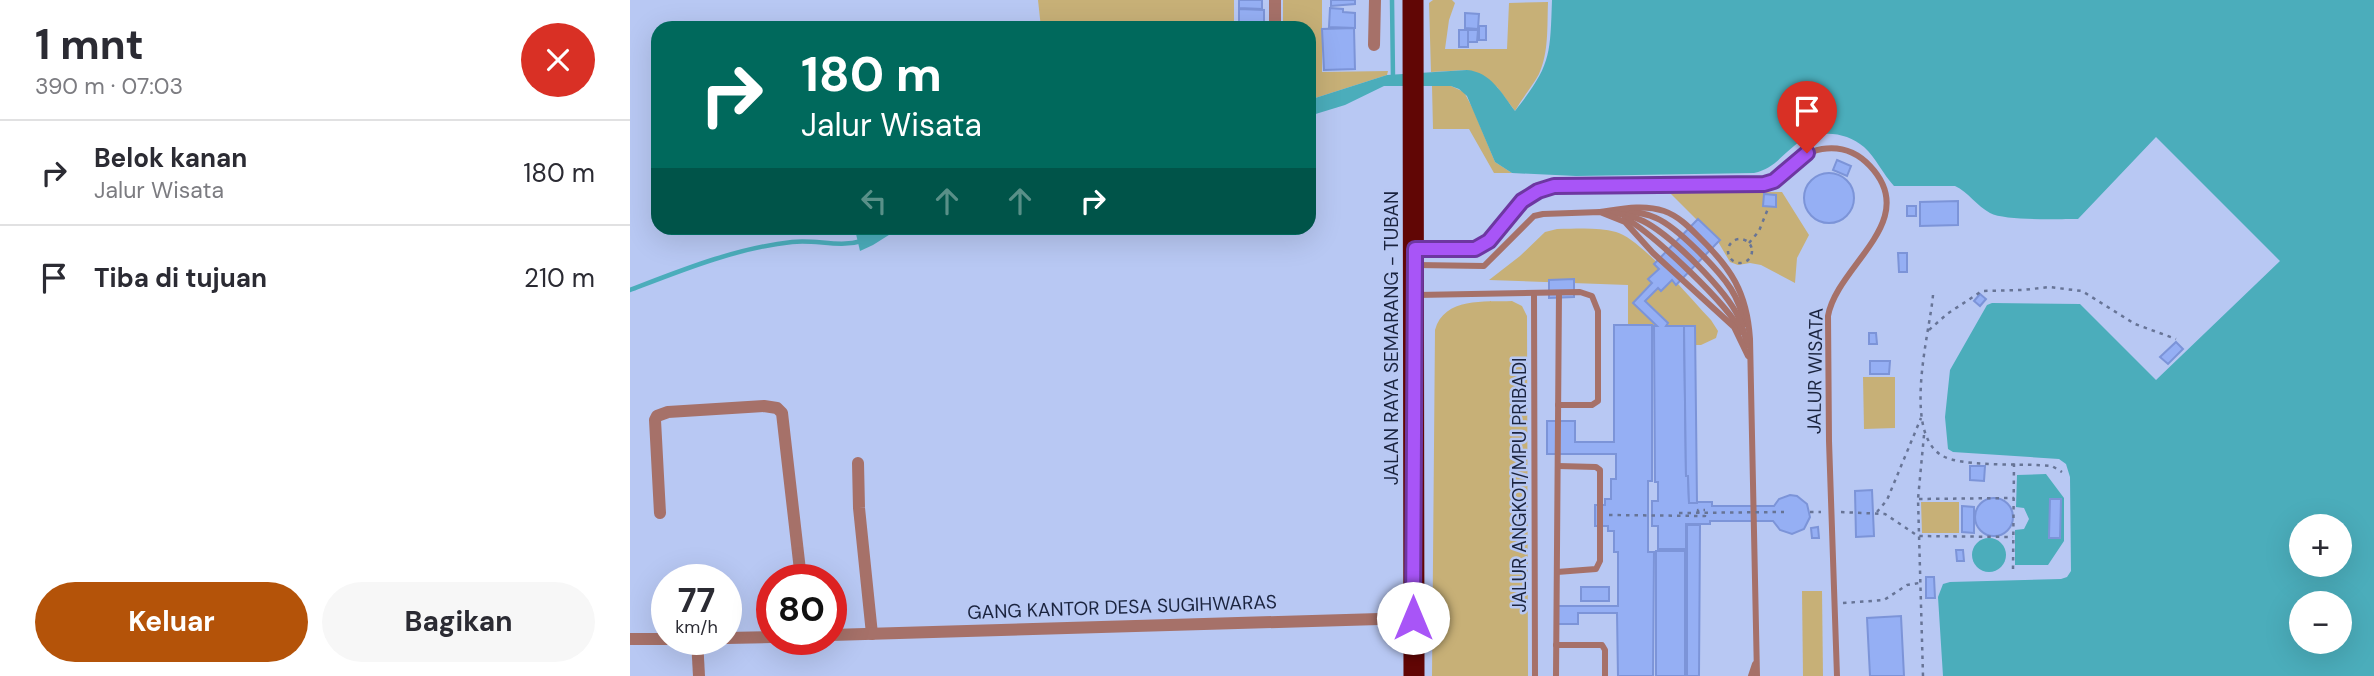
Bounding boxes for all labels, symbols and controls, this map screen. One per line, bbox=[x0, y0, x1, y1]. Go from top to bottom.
text: 1 mnt bbox=[35, 17, 144, 72]
button: close bbox=[521, 23, 595, 97]
text: 180 m bbox=[801, 42, 942, 106]
icon: right bbox=[686, 49, 777, 140]
text: 390 m · 07:03 bbox=[35, 71, 183, 101]
pin bbox=[1777, 81, 1837, 153]
icon: arrive bbox=[1788, 92, 1826, 130]
text: Jalur Wisata bbox=[801, 104, 982, 146]
text: Belok kanan bbox=[94, 141, 247, 175]
icon: right bbox=[35, 154, 73, 192]
text: 180 m bbox=[523, 156, 595, 190]
text: Jalur Wisata bbox=[94, 175, 224, 205]
icon: left bbox=[855, 182, 893, 220]
icon: ahead bbox=[928, 182, 966, 220]
icon: ahead bbox=[1001, 182, 1039, 220]
icon: right bbox=[1074, 182, 1112, 220]
street label: JALAN RAYA SEMARANG - TUBAN bbox=[1379, 191, 1404, 485]
icon: arrive bbox=[35, 259, 73, 297]
text: Tiba di tujuan bbox=[94, 261, 267, 295]
text: 210 m bbox=[524, 261, 595, 295]
street label: JALUR WISATA bbox=[1801, 307, 1829, 434]
street label: JALUR ANGKOT/MPU PRIBADI bbox=[1507, 358, 1532, 612]
map controls bbox=[2289, 514, 2352, 654]
button: + bbox=[2289, 514, 2352, 577]
speed limit sign: 80 bbox=[756, 564, 847, 655]
text: 77 bbox=[678, 577, 715, 623]
position arrow bbox=[1376, 581, 1450, 655]
button: Keluar bbox=[35, 582, 308, 662]
button: Bagikan bbox=[322, 582, 595, 662]
street label: GANG KANTOR DESA SUGIHWARAS bbox=[967, 589, 1277, 625]
button: − bbox=[2289, 591, 2352, 654]
text: km/h bbox=[675, 615, 718, 639]

